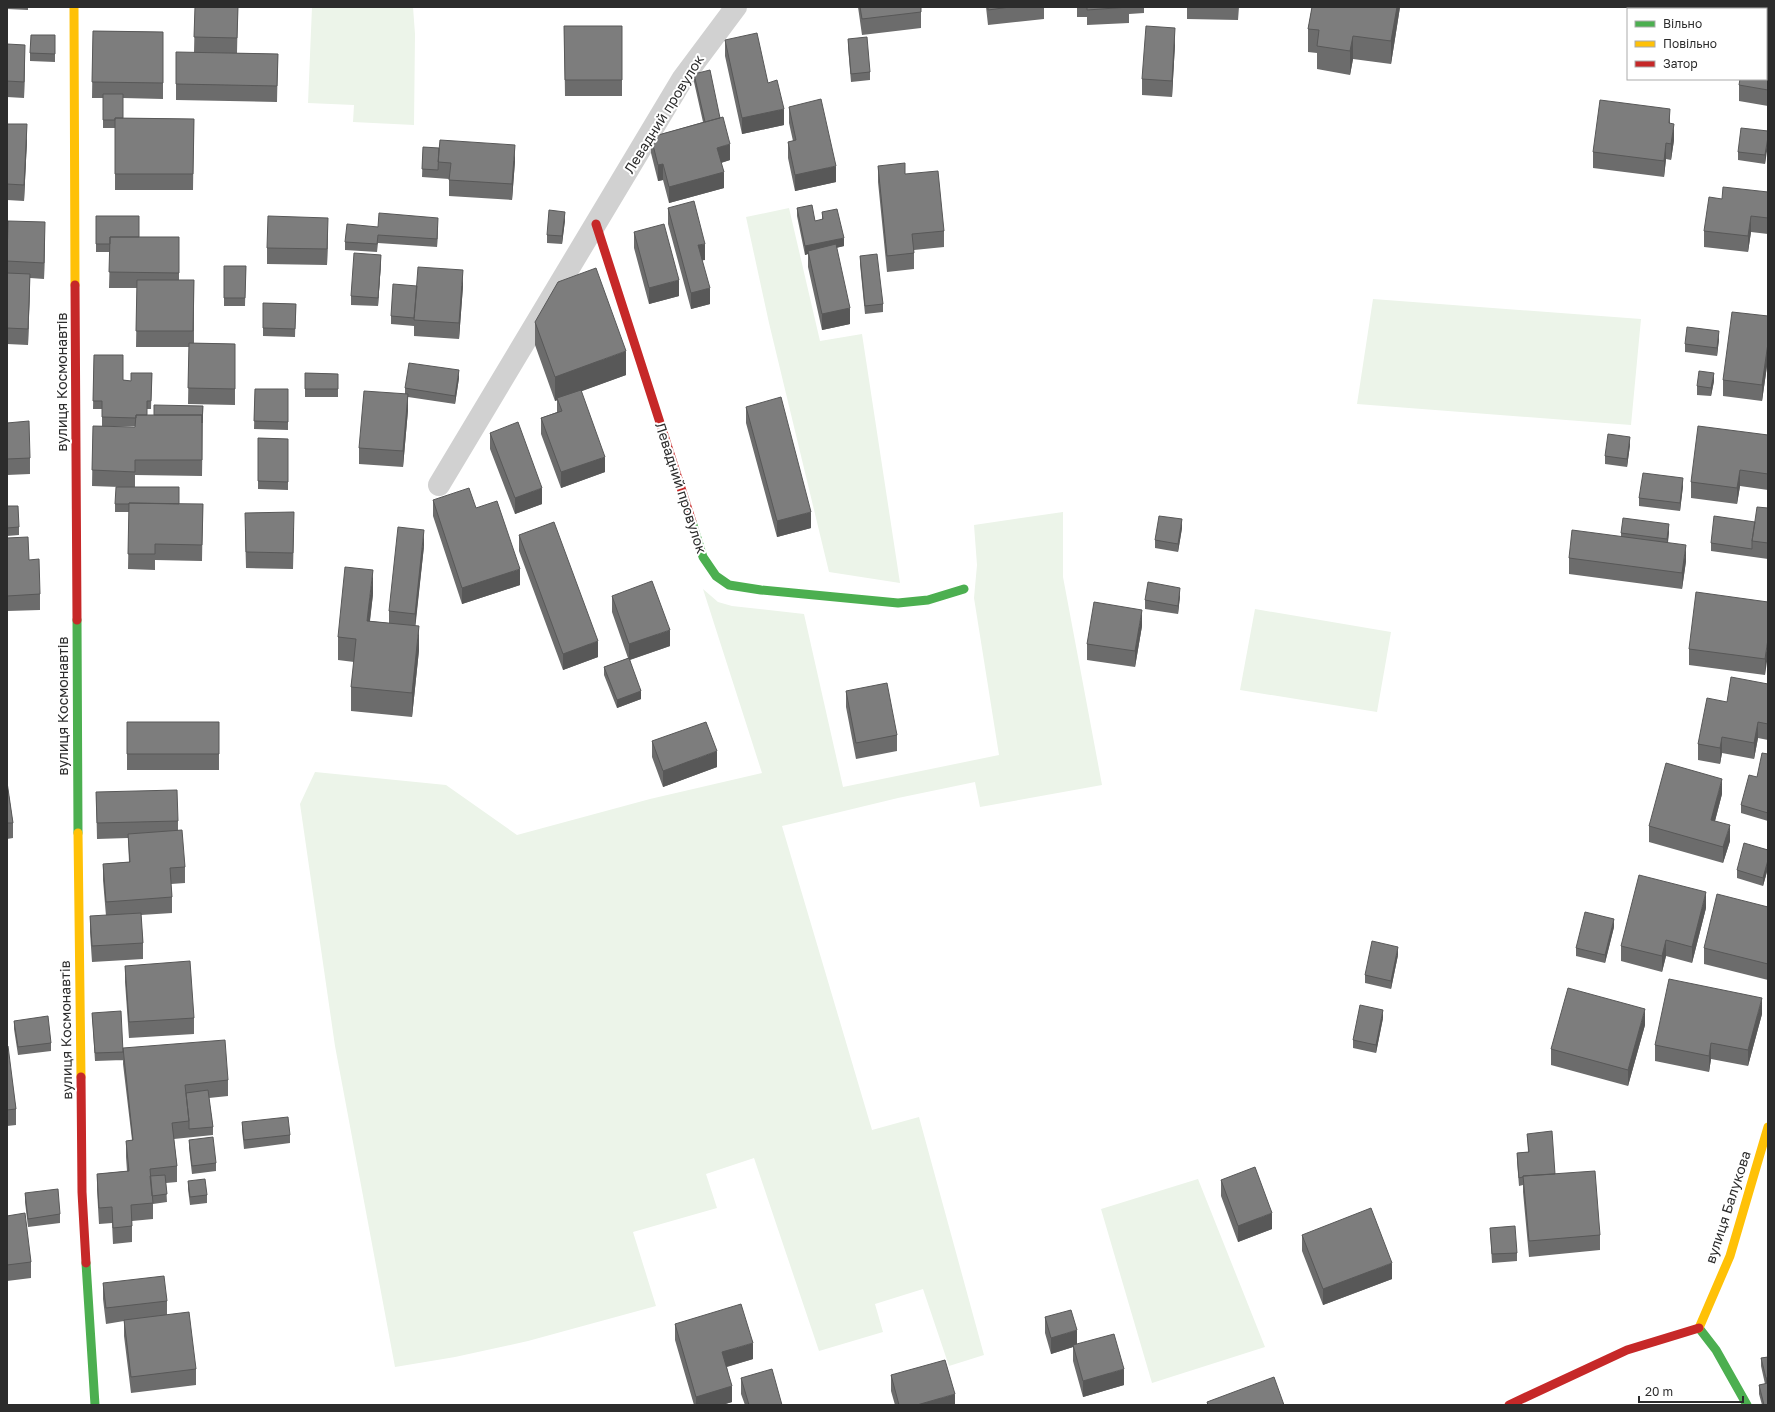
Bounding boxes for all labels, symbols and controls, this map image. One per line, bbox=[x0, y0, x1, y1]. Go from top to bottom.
legend bbox=[1627, 8, 1767, 80]
text: Вільно bbox=[1663, 16, 1702, 31]
text: Повільно bbox=[1663, 36, 1717, 51]
street label: Левадний провулок bbox=[620, 51, 707, 176]
text: Затор bbox=[1663, 56, 1698, 71]
street label: вулиця Космонавтів bbox=[53, 312, 70, 452]
street label: Левадний провулок bbox=[652, 420, 711, 556]
street label: вулиця Космонавтів bbox=[54, 636, 71, 776]
street label: вулиця Космонавтів bbox=[56, 960, 75, 1100]
street label: вулиця Балукова bbox=[1701, 1148, 1754, 1265]
scale bar bbox=[1639, 1378, 1743, 1404]
text: 20 m bbox=[1645, 1384, 1673, 1399]

